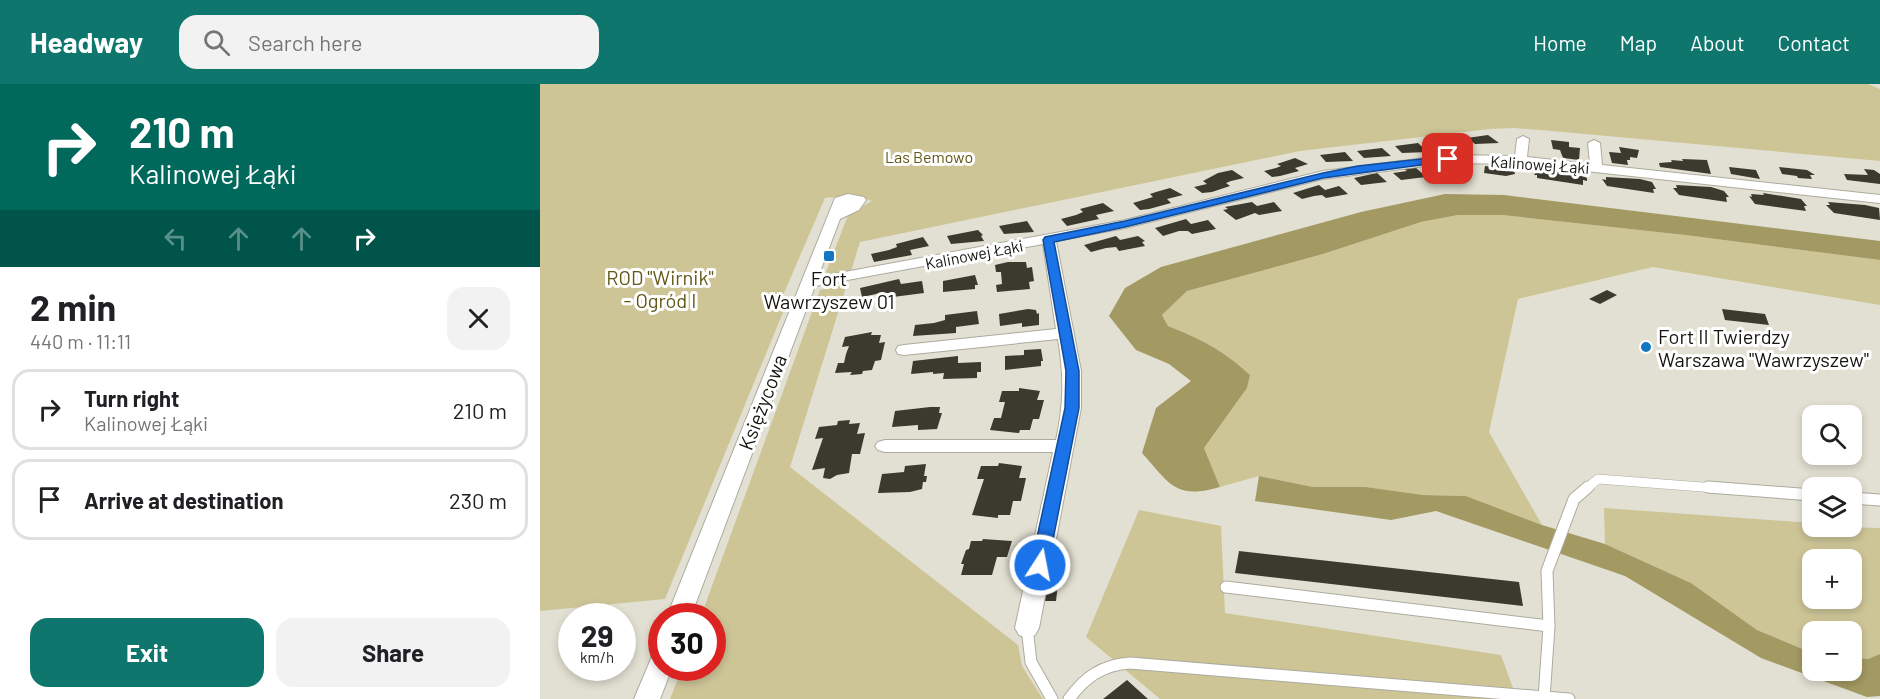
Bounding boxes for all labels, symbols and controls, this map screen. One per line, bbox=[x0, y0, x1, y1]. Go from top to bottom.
search box bbox=[179, 15, 599, 69]
text: Headway bbox=[30, 25, 143, 59]
icon: search bbox=[200, 26, 233, 59]
text: Search here bbox=[248, 29, 362, 55]
text: Home bbox=[1533, 30, 1587, 55]
text: Map bbox=[1620, 30, 1657, 55]
text: About bbox=[1690, 30, 1745, 55]
text: Contact bbox=[1778, 30, 1850, 55]
text: 210 m bbox=[129, 106, 235, 156]
icon: right bbox=[30, 108, 108, 186]
pin bbox=[1422, 133, 1473, 184]
icon: arrive bbox=[1431, 142, 1464, 175]
park label: Las Bemowo bbox=[885, 147, 973, 166]
street label: Kalinowej Łąki bbox=[1490, 151, 1590, 177]
text: Kalinowej Łąki bbox=[129, 157, 297, 189]
icon: left bbox=[159, 222, 192, 255]
icon: ahead bbox=[222, 222, 255, 255]
icon: ahead bbox=[285, 222, 318, 255]
icon: right bbox=[348, 222, 381, 255]
street label: Kalinowej Łąki bbox=[923, 235, 1025, 273]
marker: Fort Wawrzyszew 01 bbox=[822, 249, 836, 263]
park label: ROD "Wirnik" - Ogród I bbox=[606, 265, 714, 312]
place label: Fort Wawrzyszew 01 bbox=[763, 266, 895, 313]
text: 2 min bbox=[30, 285, 116, 328]
button: close bbox=[447, 287, 510, 350]
place label: Fort II Twierdzy Warszawa "Wawrzyszew" bbox=[1658, 324, 1869, 371]
text: 440 m · 11:11 bbox=[30, 329, 131, 353]
marker: Fort II Twierdzy Warszawa "Wawrzyszew" bbox=[1639, 340, 1653, 354]
street label: Księżycowa bbox=[733, 351, 791, 453]
text: Turn right bbox=[84, 385, 179, 411]
icon: right bbox=[33, 393, 66, 426]
text: 210 m bbox=[453, 397, 507, 423]
map controls bbox=[1802, 405, 1862, 681]
button: search bbox=[1802, 405, 1862, 465]
text: Kalinowej Łąki bbox=[84, 411, 208, 435]
button: layers bbox=[1802, 477, 1862, 537]
icon: arrive bbox=[33, 483, 66, 516]
text: Arrive at destination bbox=[84, 487, 283, 513]
text: 230 m bbox=[449, 487, 507, 513]
position arrow bbox=[1008, 533, 1072, 597]
button: + bbox=[1802, 549, 1862, 609]
speed limit sign: 30 bbox=[648, 603, 726, 681]
text: 29 bbox=[581, 617, 613, 653]
button: Exit bbox=[30, 618, 264, 687]
button: Share bbox=[276, 618, 510, 687]
button: − bbox=[1802, 621, 1862, 681]
text: km/h bbox=[580, 648, 614, 666]

